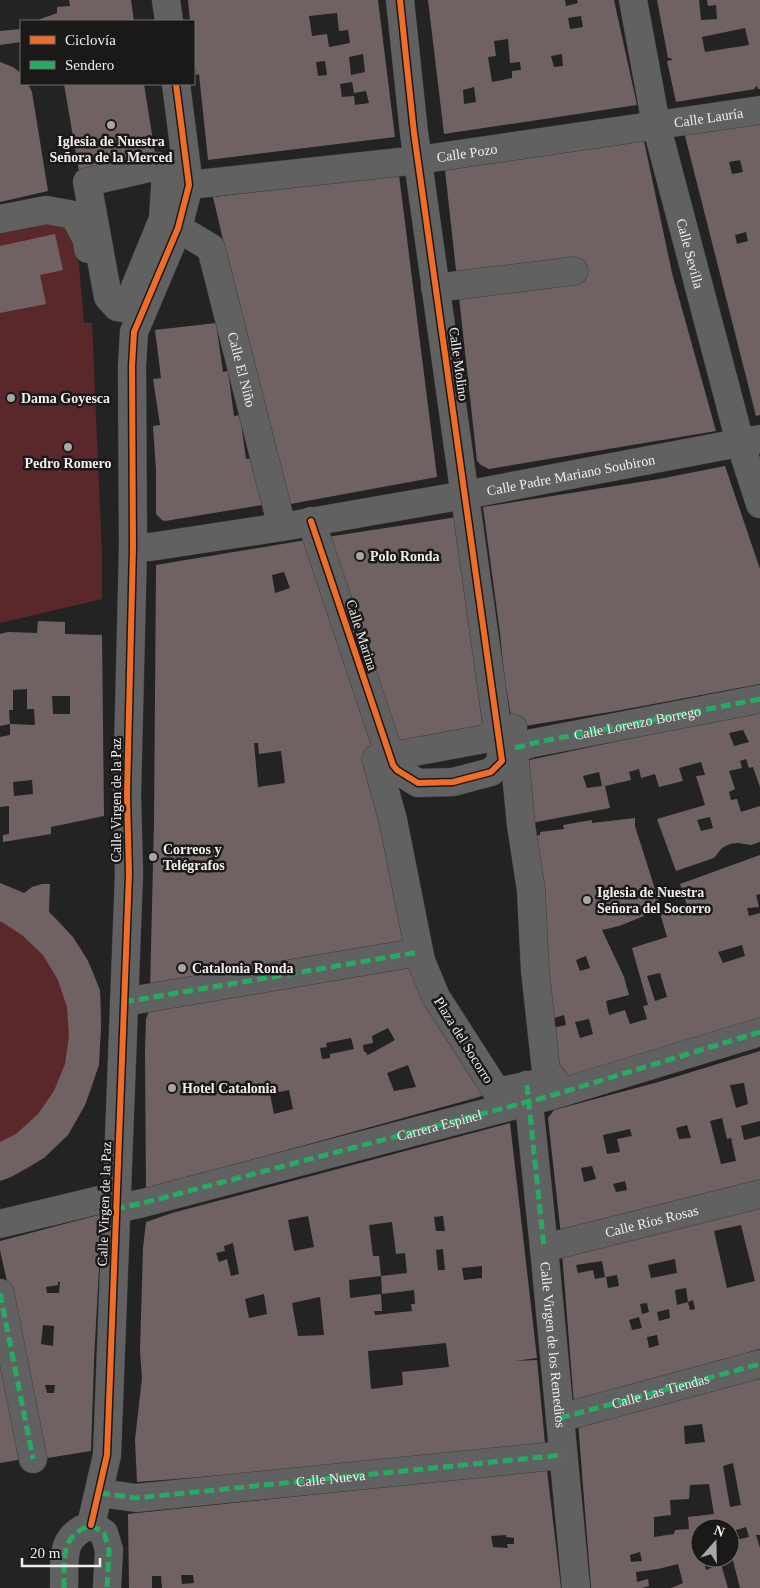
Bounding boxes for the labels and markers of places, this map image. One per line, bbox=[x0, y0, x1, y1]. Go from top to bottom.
marker: Iglesia de Nuestra Señora de la Merced bbox=[105, 119, 117, 131]
place label: Iglesia de Nuestra Señora de la Merced bbox=[50, 134, 173, 165]
place label: Dama Goyesca bbox=[21, 391, 110, 406]
marker: Dama Goyesca bbox=[5, 392, 17, 404]
marker: Pedro Romero bbox=[62, 441, 74, 453]
place label: Pedro Romero bbox=[25, 456, 111, 471]
place label: Polo Ronda bbox=[370, 549, 440, 564]
marker: Polo Ronda bbox=[354, 550, 366, 562]
place label: Correos y Telégrafos bbox=[163, 842, 225, 873]
marker: Correos y Telégrafos bbox=[147, 851, 159, 863]
place label: Iglesia de Nuestra Señora del Socorro bbox=[597, 885, 711, 916]
marker: Iglesia de Nuestra Señora del Socorro bbox=[581, 894, 593, 906]
place label: Catalonia Ronda bbox=[192, 961, 294, 976]
marker: Catalonia Ronda bbox=[176, 962, 188, 974]
place label: Hotel Catalonia bbox=[182, 1081, 277, 1096]
marker: Hotel Catalonia bbox=[166, 1082, 178, 1094]

